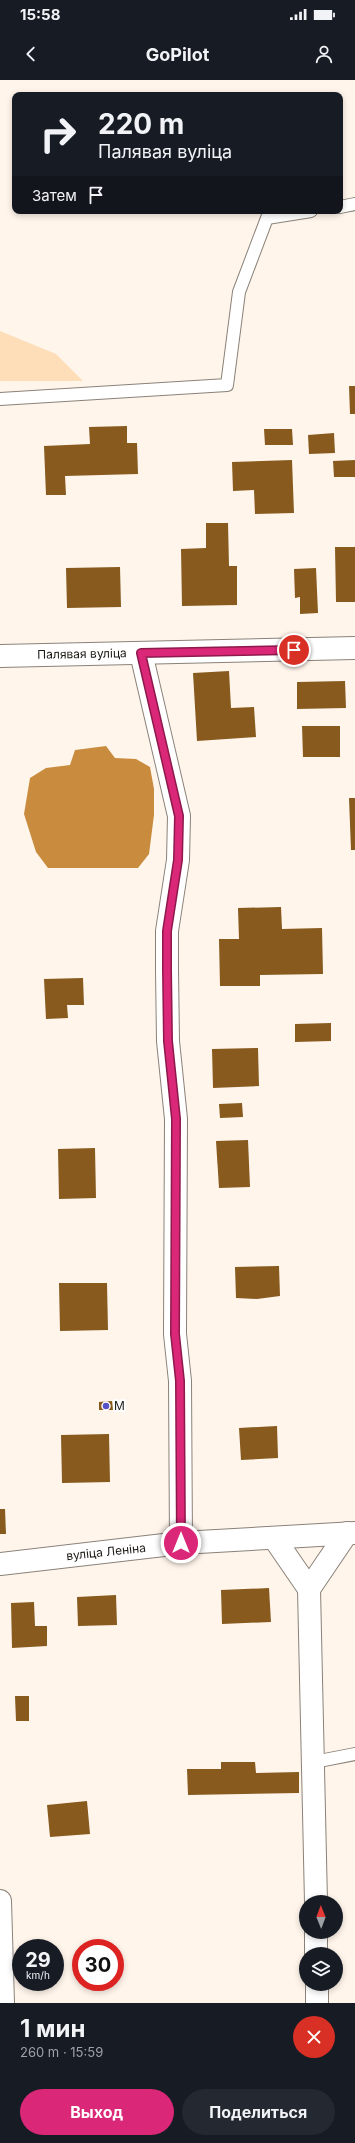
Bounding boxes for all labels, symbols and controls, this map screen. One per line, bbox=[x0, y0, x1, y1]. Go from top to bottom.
text: 15:58 bbox=[20, 5, 60, 24]
icon: back bbox=[20, 43, 42, 65]
icon: person bbox=[313, 43, 335, 65]
text: GoPilot bbox=[146, 44, 209, 65]
text: 220 m bbox=[98, 107, 184, 141]
icon: right bbox=[32, 108, 84, 160]
text: Палявая вуліца bbox=[98, 141, 232, 162]
icon: arrive bbox=[85, 184, 107, 206]
text: Затем bbox=[32, 186, 77, 205]
pin bbox=[277, 633, 311, 667]
icon: arrive bbox=[283, 639, 305, 661]
street label: Палявая вуліца bbox=[37, 645, 127, 662]
place label: M bbox=[114, 1398, 125, 1413]
marker: M bbox=[101, 1401, 111, 1411]
position arrow bbox=[160, 1522, 202, 1564]
street label: вуліца Леніна bbox=[65, 1540, 146, 1563]
north arrow bbox=[299, 1895, 343, 1939]
map controls bbox=[299, 1895, 343, 1991]
speed limit sign: 30 bbox=[72, 1939, 124, 1991]
button: layers bbox=[299, 1947, 343, 1991]
text: 29 bbox=[25, 1948, 51, 1972]
text: km/h bbox=[26, 1969, 50, 1981]
text: 1 мин bbox=[20, 2014, 85, 2043]
button: close bbox=[293, 2016, 335, 2058]
text: 260 m · 15:59 bbox=[20, 2044, 103, 2060]
button: Выход bbox=[20, 2089, 174, 2135]
button: Поделиться bbox=[182, 2089, 335, 2135]

